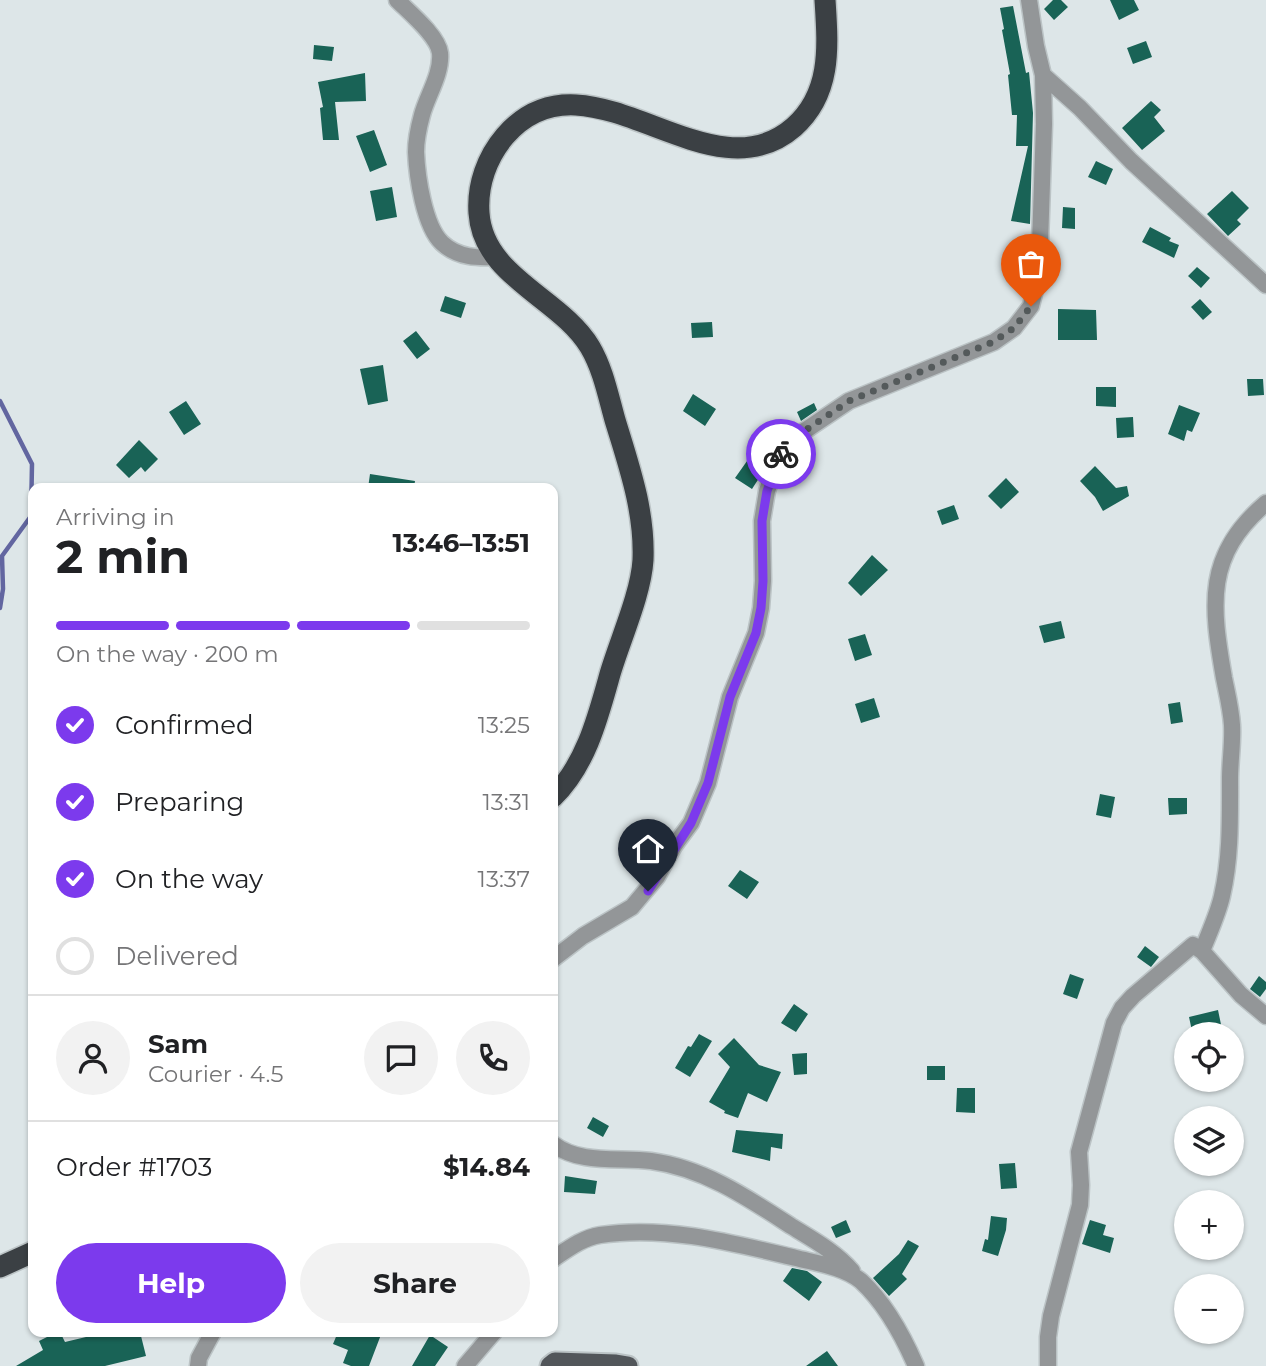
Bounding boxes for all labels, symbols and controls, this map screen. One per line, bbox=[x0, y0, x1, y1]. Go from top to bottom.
pin bbox=[1001, 234, 1061, 306]
icon: bag bbox=[1012, 245, 1050, 283]
courier bbox=[746, 419, 816, 489]
icon: bike bbox=[762, 435, 800, 473]
text: Arriving in bbox=[56, 503, 175, 531]
text: 13:46–13:51 bbox=[392, 527, 530, 559]
text: 2 min bbox=[56, 528, 190, 585]
text: On the way · 200 m bbox=[56, 640, 279, 668]
icon: check bbox=[56, 706, 94, 744]
text: Confirmed bbox=[115, 709, 254, 741]
text: 13:25 bbox=[478, 711, 530, 739]
icon: check bbox=[56, 783, 94, 821]
text: Preparing bbox=[115, 786, 244, 818]
text: 13:31 bbox=[483, 788, 530, 816]
pin bbox=[618, 819, 678, 891]
icon: home bbox=[629, 830, 667, 868]
icon: check bbox=[56, 860, 94, 898]
text: On the way bbox=[115, 863, 263, 895]
text: 13:37 bbox=[478, 865, 530, 893]
text: Delivered bbox=[115, 940, 239, 972]
button: person bbox=[56, 1021, 130, 1095]
button: chat bbox=[364, 1021, 438, 1095]
button: phone bbox=[456, 1021, 530, 1095]
map controls bbox=[1174, 1022, 1244, 1344]
button: locate bbox=[1174, 1022, 1244, 1092]
text: Sam bbox=[148, 1028, 208, 1060]
text: Courier · 4.5 bbox=[148, 1060, 283, 1088]
button: layers bbox=[1174, 1106, 1244, 1176]
text: Order #1703 bbox=[56, 1151, 212, 1183]
text: $14.84 bbox=[443, 1151, 530, 1183]
button: + bbox=[1174, 1190, 1244, 1260]
button: Help bbox=[56, 1243, 286, 1323]
button: Share bbox=[300, 1243, 530, 1323]
button: − bbox=[1174, 1274, 1244, 1344]

